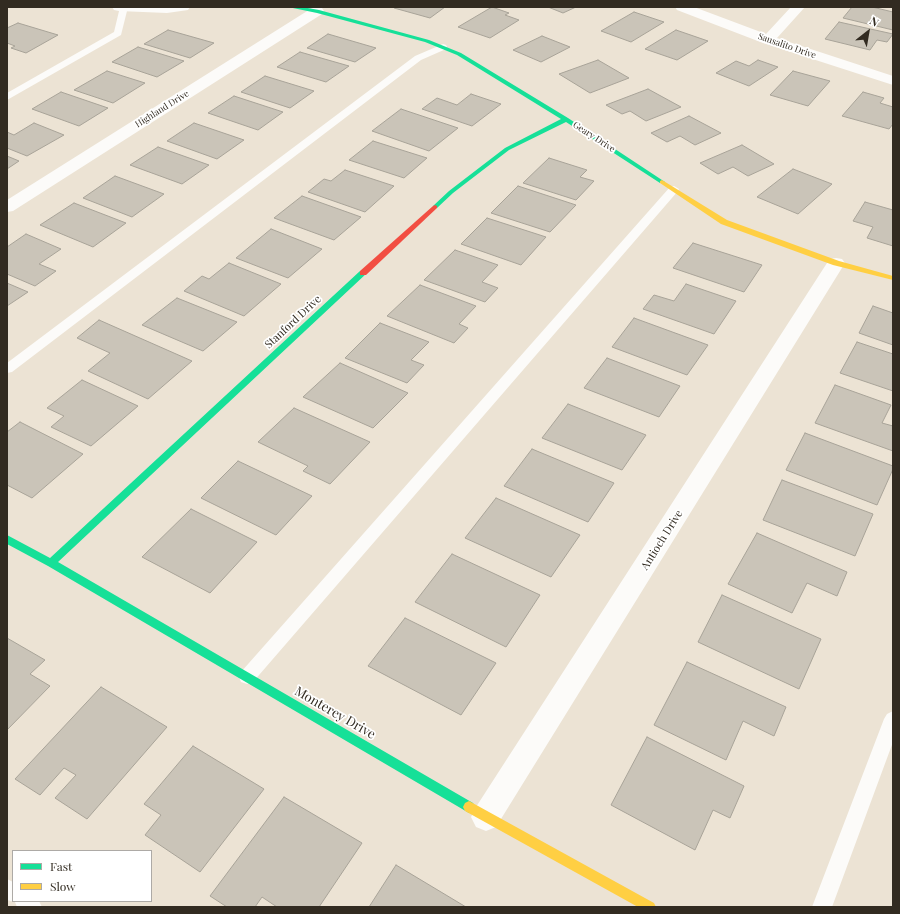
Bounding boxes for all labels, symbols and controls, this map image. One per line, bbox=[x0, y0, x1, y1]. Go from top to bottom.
north arrow bbox=[848, 12, 888, 52]
text: N bbox=[867, 13, 882, 30]
street label: Sausalito Drive bbox=[757, 31, 817, 61]
street label: Highland Drive bbox=[133, 88, 191, 130]
street label: Geary Drive bbox=[571, 119, 617, 155]
street label: Stanford Drive bbox=[262, 293, 324, 351]
street label: Antioch Drive bbox=[638, 508, 686, 572]
street label: Monterey Drive bbox=[292, 684, 378, 742]
legend bbox=[12, 850, 152, 902]
text: Fast bbox=[50, 858, 72, 874]
text: Slow bbox=[50, 878, 76, 894]

